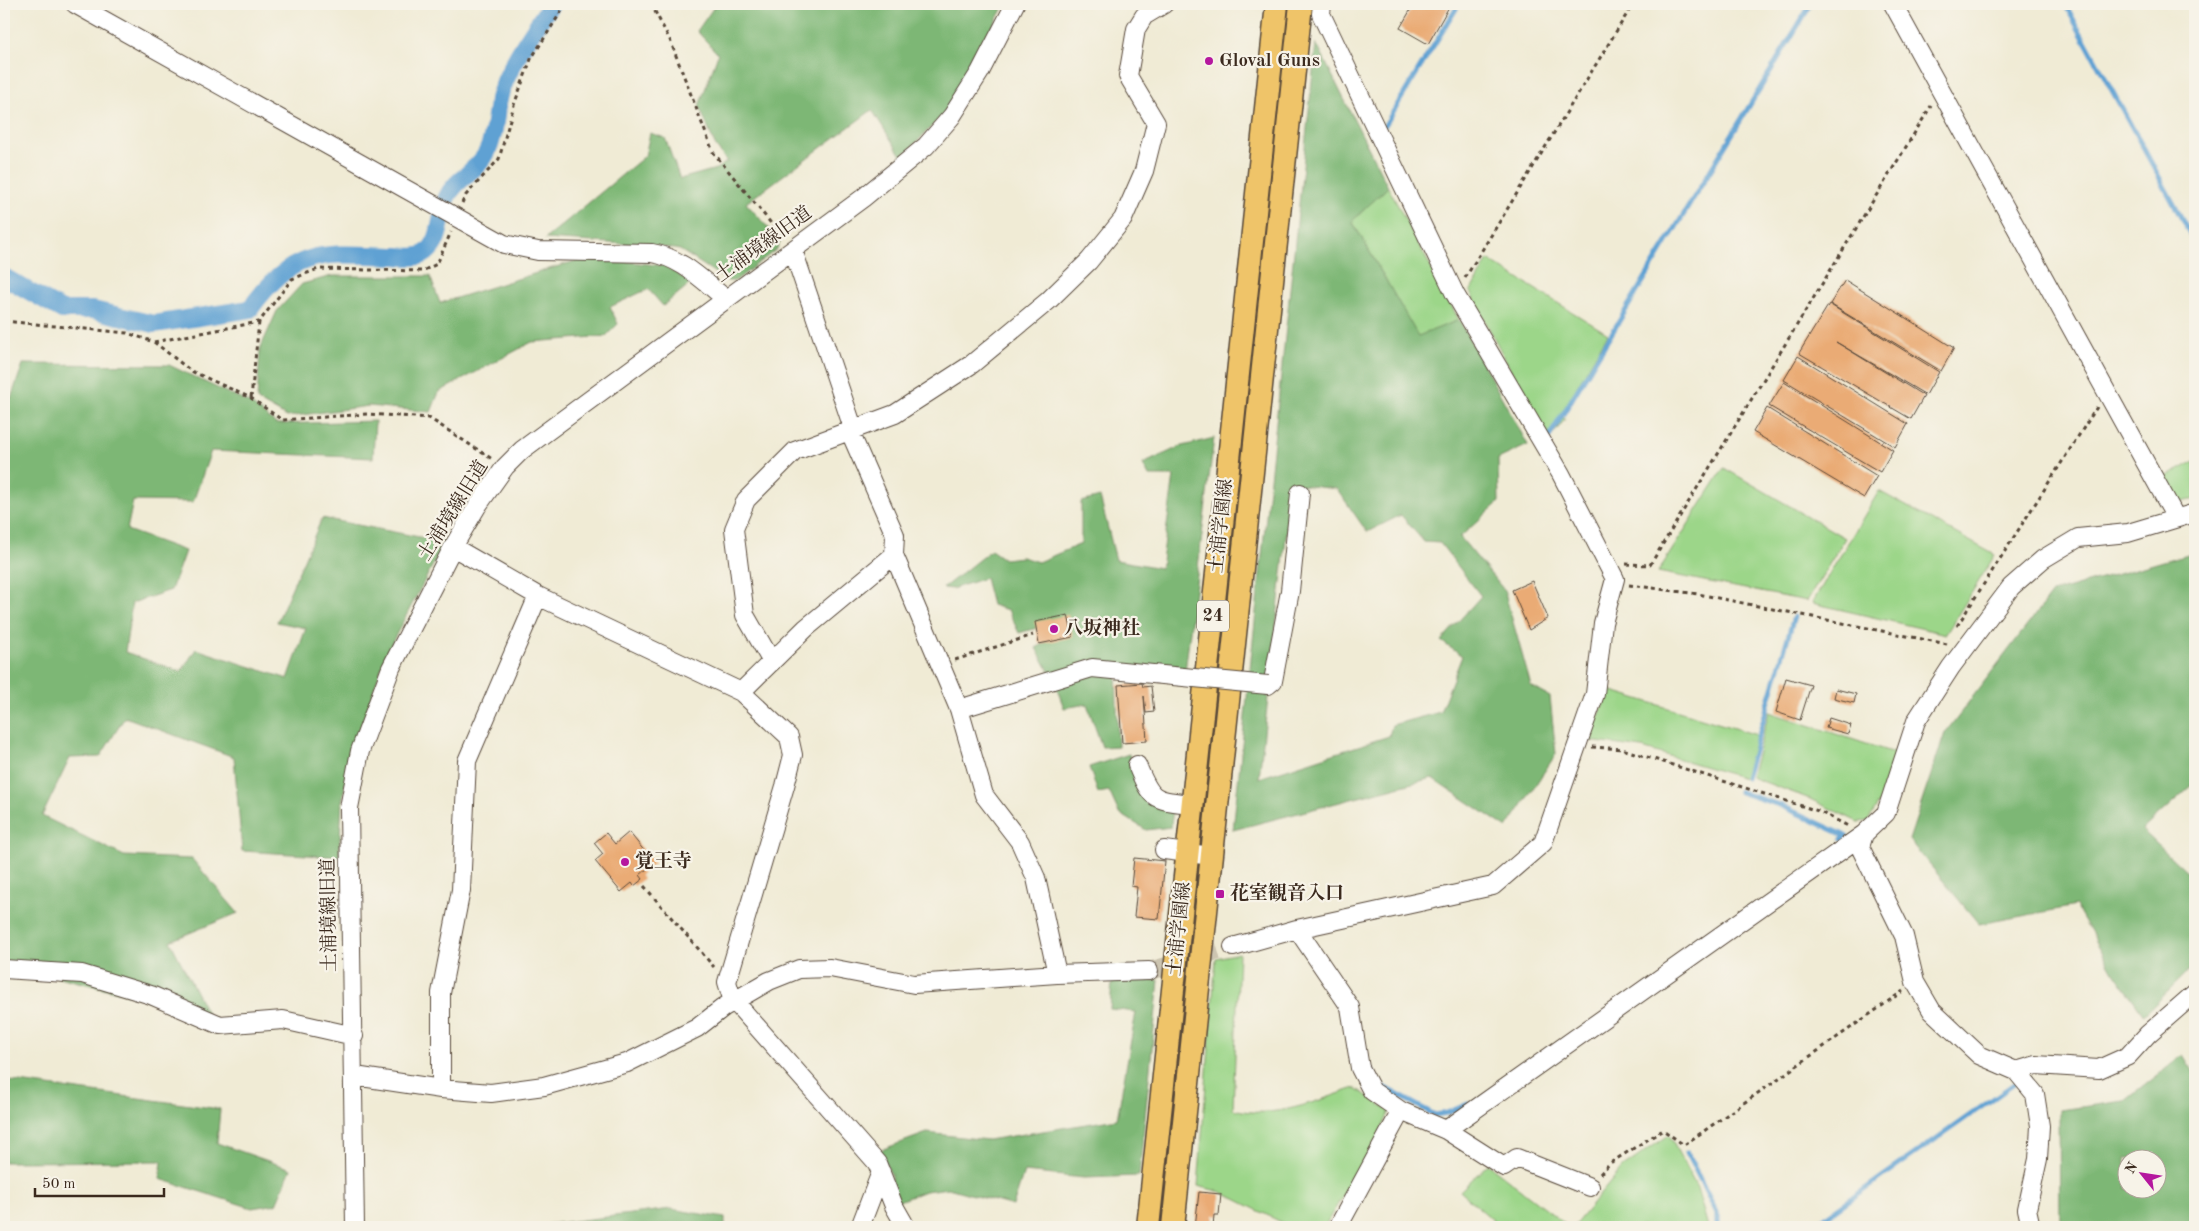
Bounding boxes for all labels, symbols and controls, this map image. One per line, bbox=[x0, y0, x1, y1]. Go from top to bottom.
place label: Gloval Guns bbox=[1219, 52, 1320, 71]
marker: Gloval Guns bbox=[1203, 55, 1215, 67]
street label: 土浦境線旧道 bbox=[711, 201, 816, 286]
street label: 土浦境線旧道 bbox=[413, 456, 492, 564]
street label: 土浦学園線 bbox=[1205, 477, 1236, 574]
road number: 24 bbox=[1197, 600, 1229, 632]
place label: 八坂神社 bbox=[1064, 617, 1140, 639]
marker: 八坂神社 bbox=[1048, 623, 1060, 635]
place label: 覚王寺 bbox=[635, 850, 692, 872]
marker: 覚王寺 bbox=[619, 856, 631, 868]
street label: 土浦境線旧道 bbox=[317, 858, 340, 972]
street label: 土浦学園線 bbox=[1163, 880, 1194, 977]
place label: 花室観音入口 bbox=[1230, 882, 1344, 904]
marker: 花室観音入口 bbox=[1214, 888, 1226, 900]
north arrow bbox=[2116, 1148, 2166, 1198]
text: N bbox=[2123, 1160, 2140, 1176]
scale bar bbox=[35, 1166, 164, 1198]
text: 50 m bbox=[42, 1177, 76, 1192]

